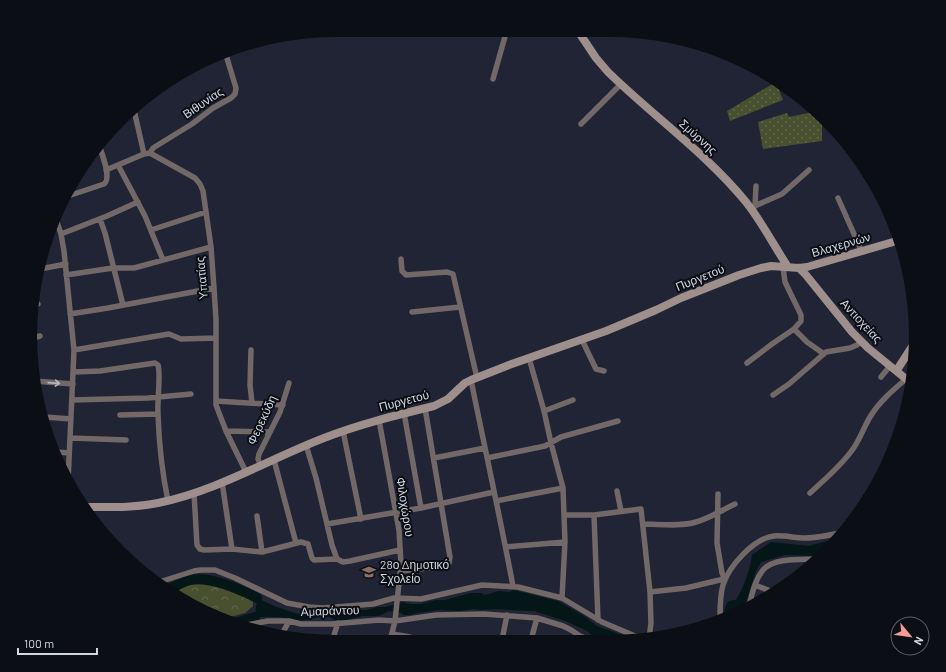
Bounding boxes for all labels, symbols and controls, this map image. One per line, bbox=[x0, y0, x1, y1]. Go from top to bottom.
street label: Βιθυνίας bbox=[180, 84, 226, 121]
street label: Σμύρνης bbox=[676, 116, 721, 158]
street label: Βλαχερνών bbox=[810, 229, 872, 260]
street label: Υπατίας bbox=[192, 256, 211, 300]
street label: Πυργετού bbox=[673, 261, 726, 294]
street label: Αντιοχείας bbox=[837, 296, 886, 346]
one-way arrow bbox=[47, 379, 60, 386]
street label: Πυργετού bbox=[377, 387, 431, 414]
street label: Φερεκύδη bbox=[244, 393, 280, 447]
street label: Φιλοχώρου bbox=[393, 476, 418, 538]
place label: 28ο Δημοτικό Σχολείο bbox=[380, 557, 449, 586]
school or university icon: 28ο Δημοτικό Σχολείο bbox=[361, 564, 377, 580]
street label: Αμαράντου bbox=[300, 602, 360, 619]
north arrow bbox=[890, 616, 930, 656]
scale bar bbox=[18, 630, 97, 656]
text: N bbox=[912, 635, 927, 647]
text: 100 m bbox=[24, 636, 54, 650]

